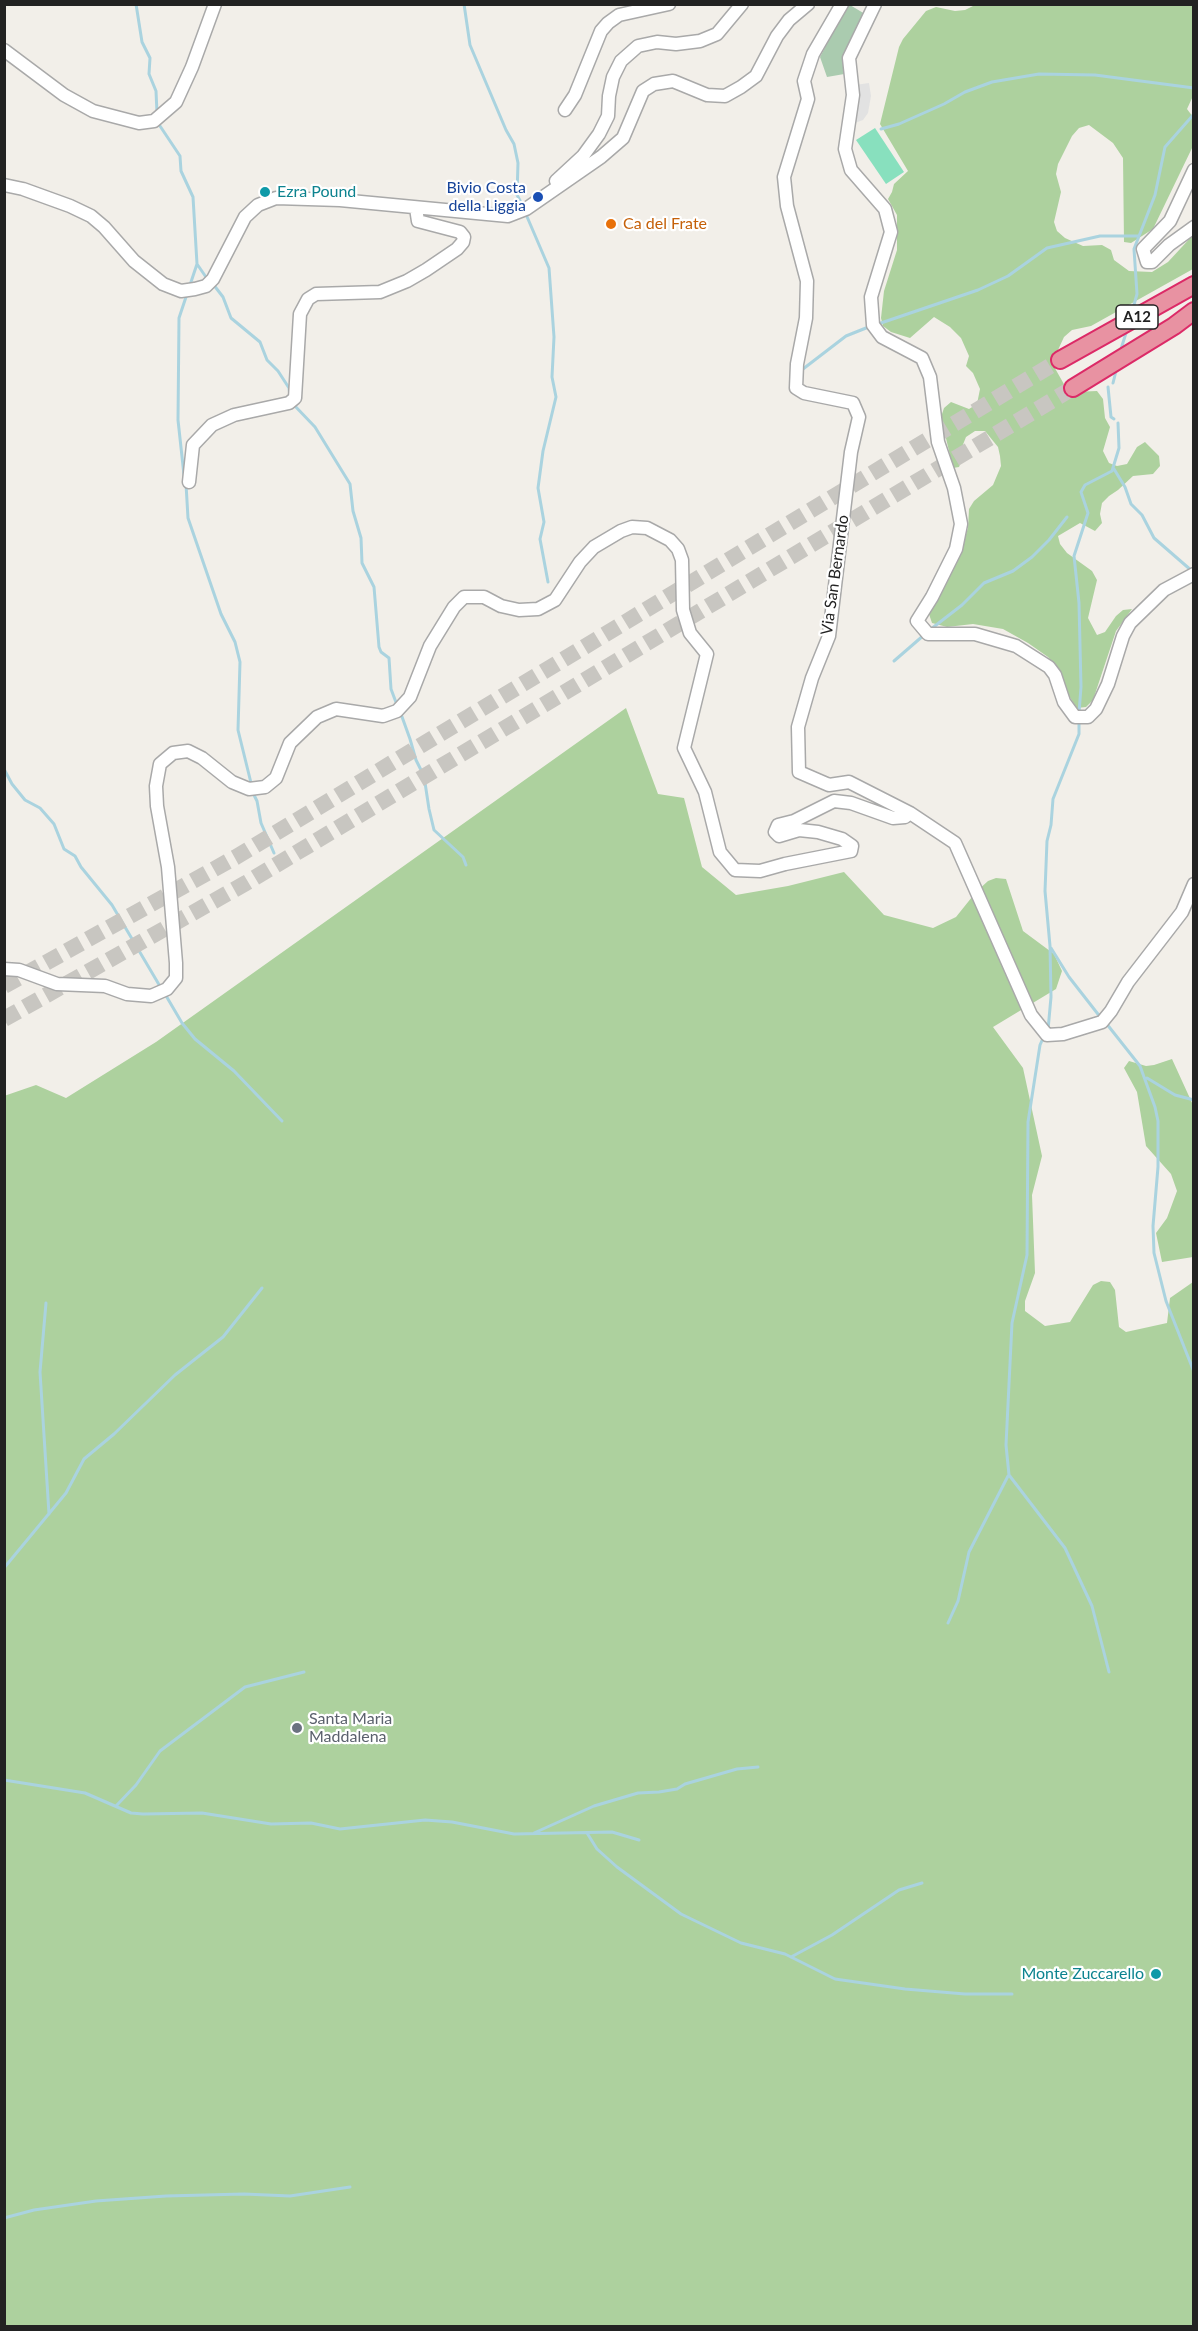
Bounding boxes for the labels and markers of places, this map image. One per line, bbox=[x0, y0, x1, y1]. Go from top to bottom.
place label: Bivio Costa della Liggia bbox=[447, 178, 526, 216]
place label: Ezra Pound bbox=[277, 182, 356, 202]
marker: Ezra Pound bbox=[258, 185, 272, 199]
marker: Bivio Costa della Liggia bbox=[531, 190, 545, 204]
place label: Ca del Frate bbox=[623, 214, 707, 234]
marker: Ca del Frate bbox=[604, 217, 618, 231]
place label: Santa Maria Maddalena bbox=[309, 1709, 392, 1747]
marker: Santa Maria Maddalena bbox=[290, 1721, 304, 1735]
place label: Monte Zuccarello bbox=[1021, 1964, 1144, 1984]
marker: Monte Zuccarello bbox=[1149, 1967, 1163, 1981]

